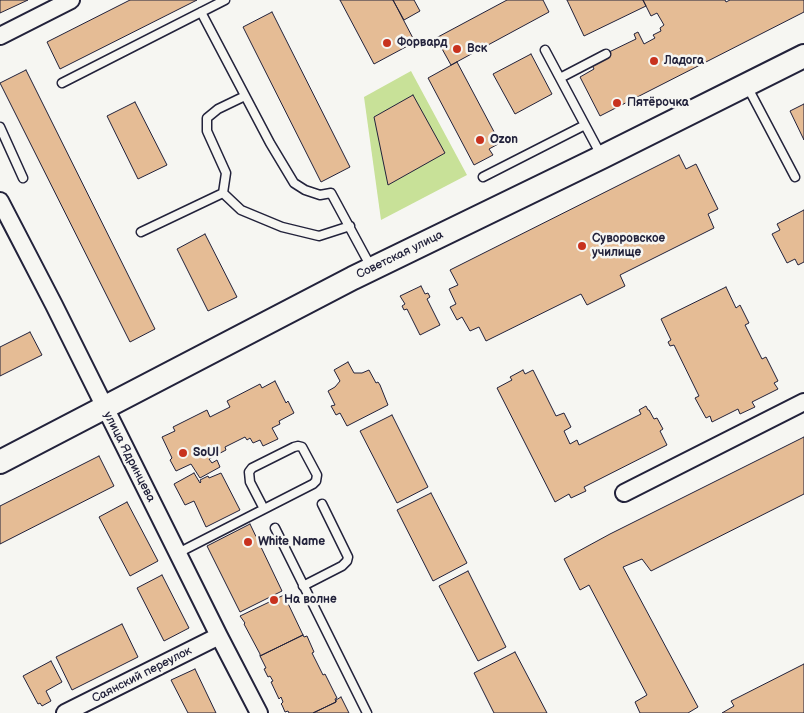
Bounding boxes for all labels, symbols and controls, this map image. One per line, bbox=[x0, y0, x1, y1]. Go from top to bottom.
place label: Форвард bbox=[397, 36, 447, 50]
marker: Форвард bbox=[381, 37, 393, 49]
place label: Вск bbox=[467, 42, 487, 56]
marker: Вск bbox=[451, 43, 463, 55]
place label: Ладога bbox=[664, 54, 704, 68]
marker: Ладога bbox=[648, 55, 660, 67]
place label: Пятёрочка bbox=[627, 96, 689, 110]
marker: Пятёрочка bbox=[611, 97, 623, 109]
place label: Ozon bbox=[490, 133, 518, 147]
marker: Ozon bbox=[474, 134, 486, 146]
street label: Советская улица bbox=[354, 228, 446, 282]
place label: Суворовское училище bbox=[592, 232, 665, 260]
marker: Суворовское училище bbox=[576, 240, 588, 252]
street label: улица Ядринцева bbox=[100, 409, 158, 505]
place label: SoUl bbox=[193, 446, 219, 460]
marker: SoUl bbox=[177, 447, 189, 459]
place label: White Name bbox=[258, 535, 325, 549]
marker: White Name bbox=[242, 536, 254, 548]
place label: На волне bbox=[284, 593, 337, 607]
marker: На волне bbox=[268, 594, 280, 606]
street label: Саянский переулок bbox=[90, 644, 194, 706]

